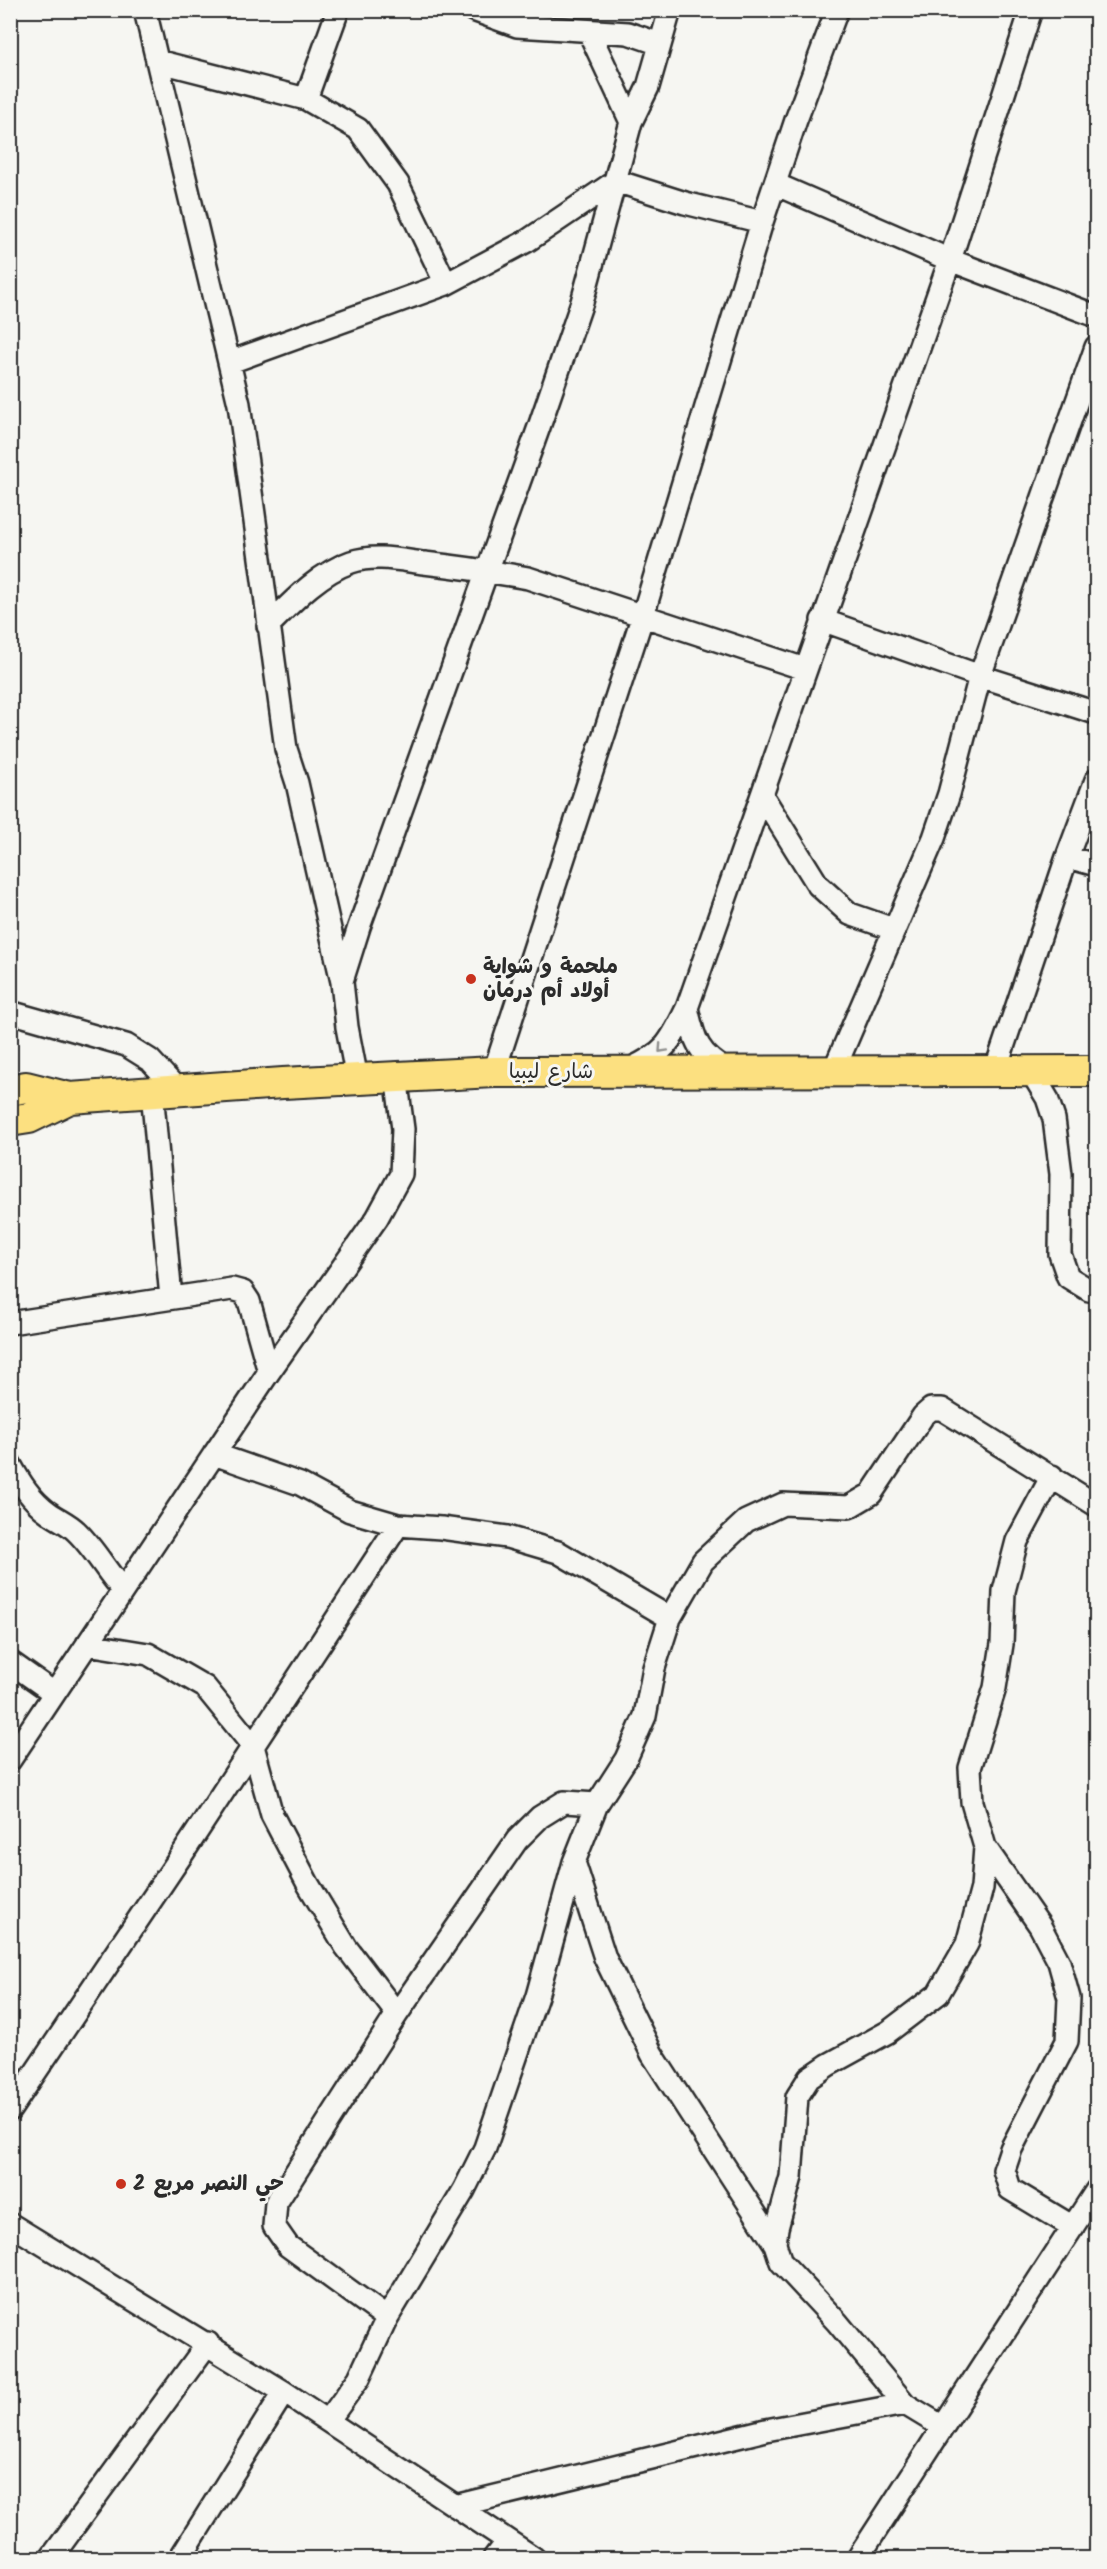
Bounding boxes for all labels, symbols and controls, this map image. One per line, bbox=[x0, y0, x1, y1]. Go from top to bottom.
place label: ملحمة و شواية أولاد أم درمان bbox=[483, 951, 618, 1008]
marker: ملحمة و شواية أولاد أم درمان bbox=[464, 972, 478, 986]
one-way arrow bbox=[659, 1041, 670, 1052]
street label: شارع ليبيا bbox=[509, 1056, 593, 1089]
place label: حي النصر مربع 2 bbox=[133, 2168, 284, 2202]
marker: حي النصر مربع 2 bbox=[114, 2177, 128, 2191]

